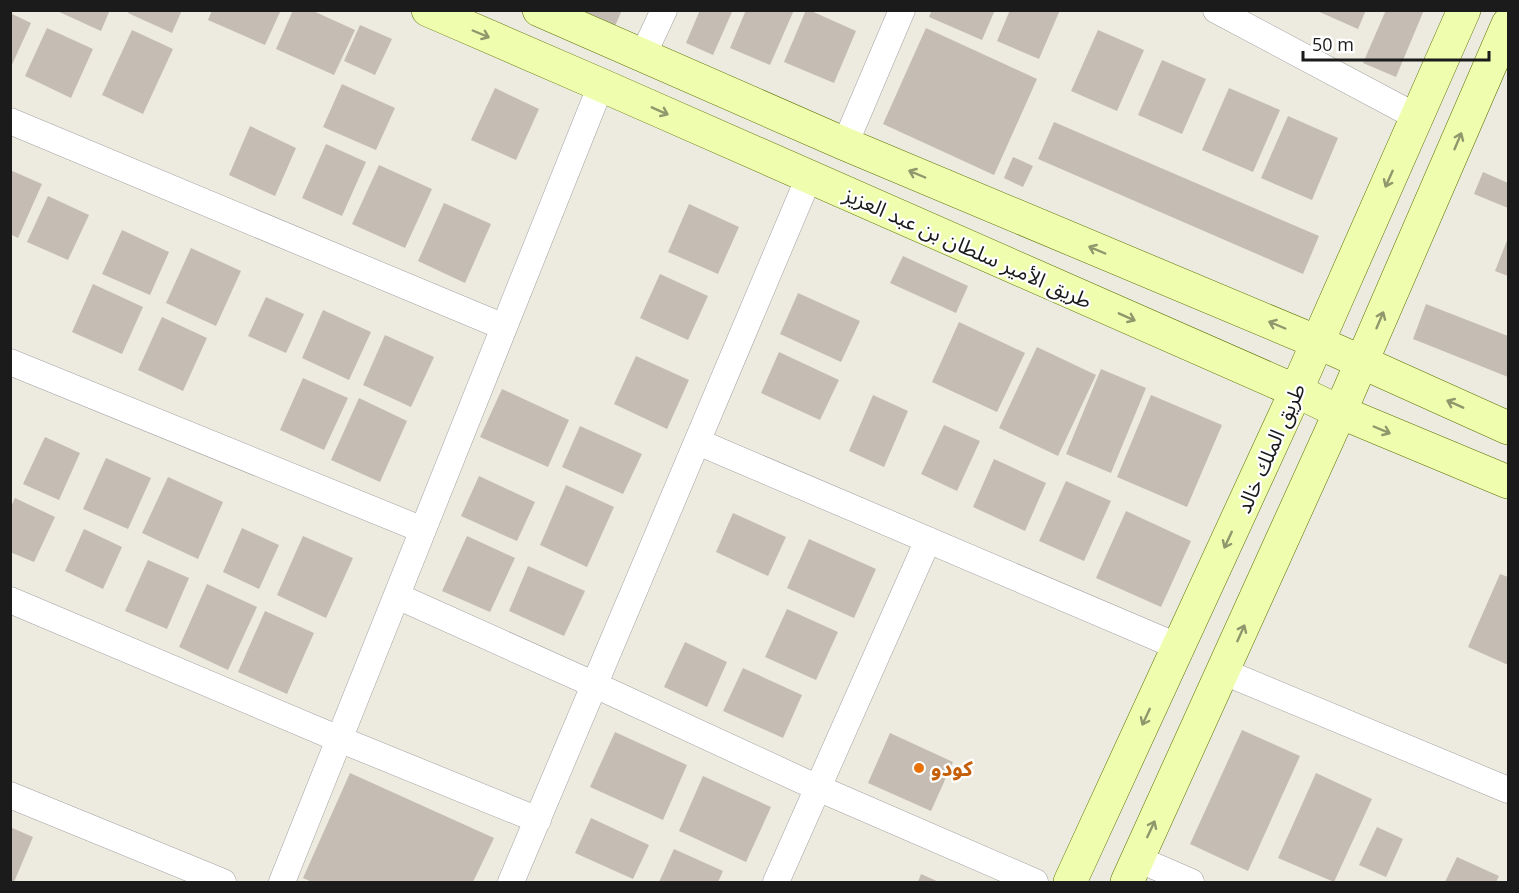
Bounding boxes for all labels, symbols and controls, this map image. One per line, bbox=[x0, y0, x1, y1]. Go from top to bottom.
scale bar bbox=[1303, 24, 1489, 62]
one-way arrow bbox=[472, 28, 490, 40]
text: 50 m bbox=[1312, 32, 1354, 56]
one-way arrow bbox=[651, 106, 669, 118]
one-way arrow bbox=[1453, 133, 1464, 151]
one-way arrow bbox=[908, 168, 927, 179]
one-way arrow bbox=[1383, 170, 1395, 188]
street label: طريق الأمير سلطان بن عبد العزيز bbox=[839, 179, 1096, 314]
one-way arrow bbox=[1088, 244, 1107, 255]
one-way arrow bbox=[1117, 312, 1136, 323]
one-way arrow bbox=[1375, 312, 1386, 330]
one-way arrow bbox=[1268, 319, 1286, 330]
street label: طريق الملك خالد bbox=[1229, 379, 1311, 517]
one-way arrow bbox=[1446, 398, 1465, 409]
one-way arrow bbox=[1373, 425, 1391, 436]
one-way arrow bbox=[1221, 530, 1233, 548]
one-way arrow bbox=[1236, 624, 1247, 642]
one-way arrow bbox=[1140, 708, 1152, 726]
place label: كودو bbox=[931, 754, 973, 782]
marker: كودو bbox=[912, 761, 926, 775]
one-way arrow bbox=[1146, 821, 1158, 839]

